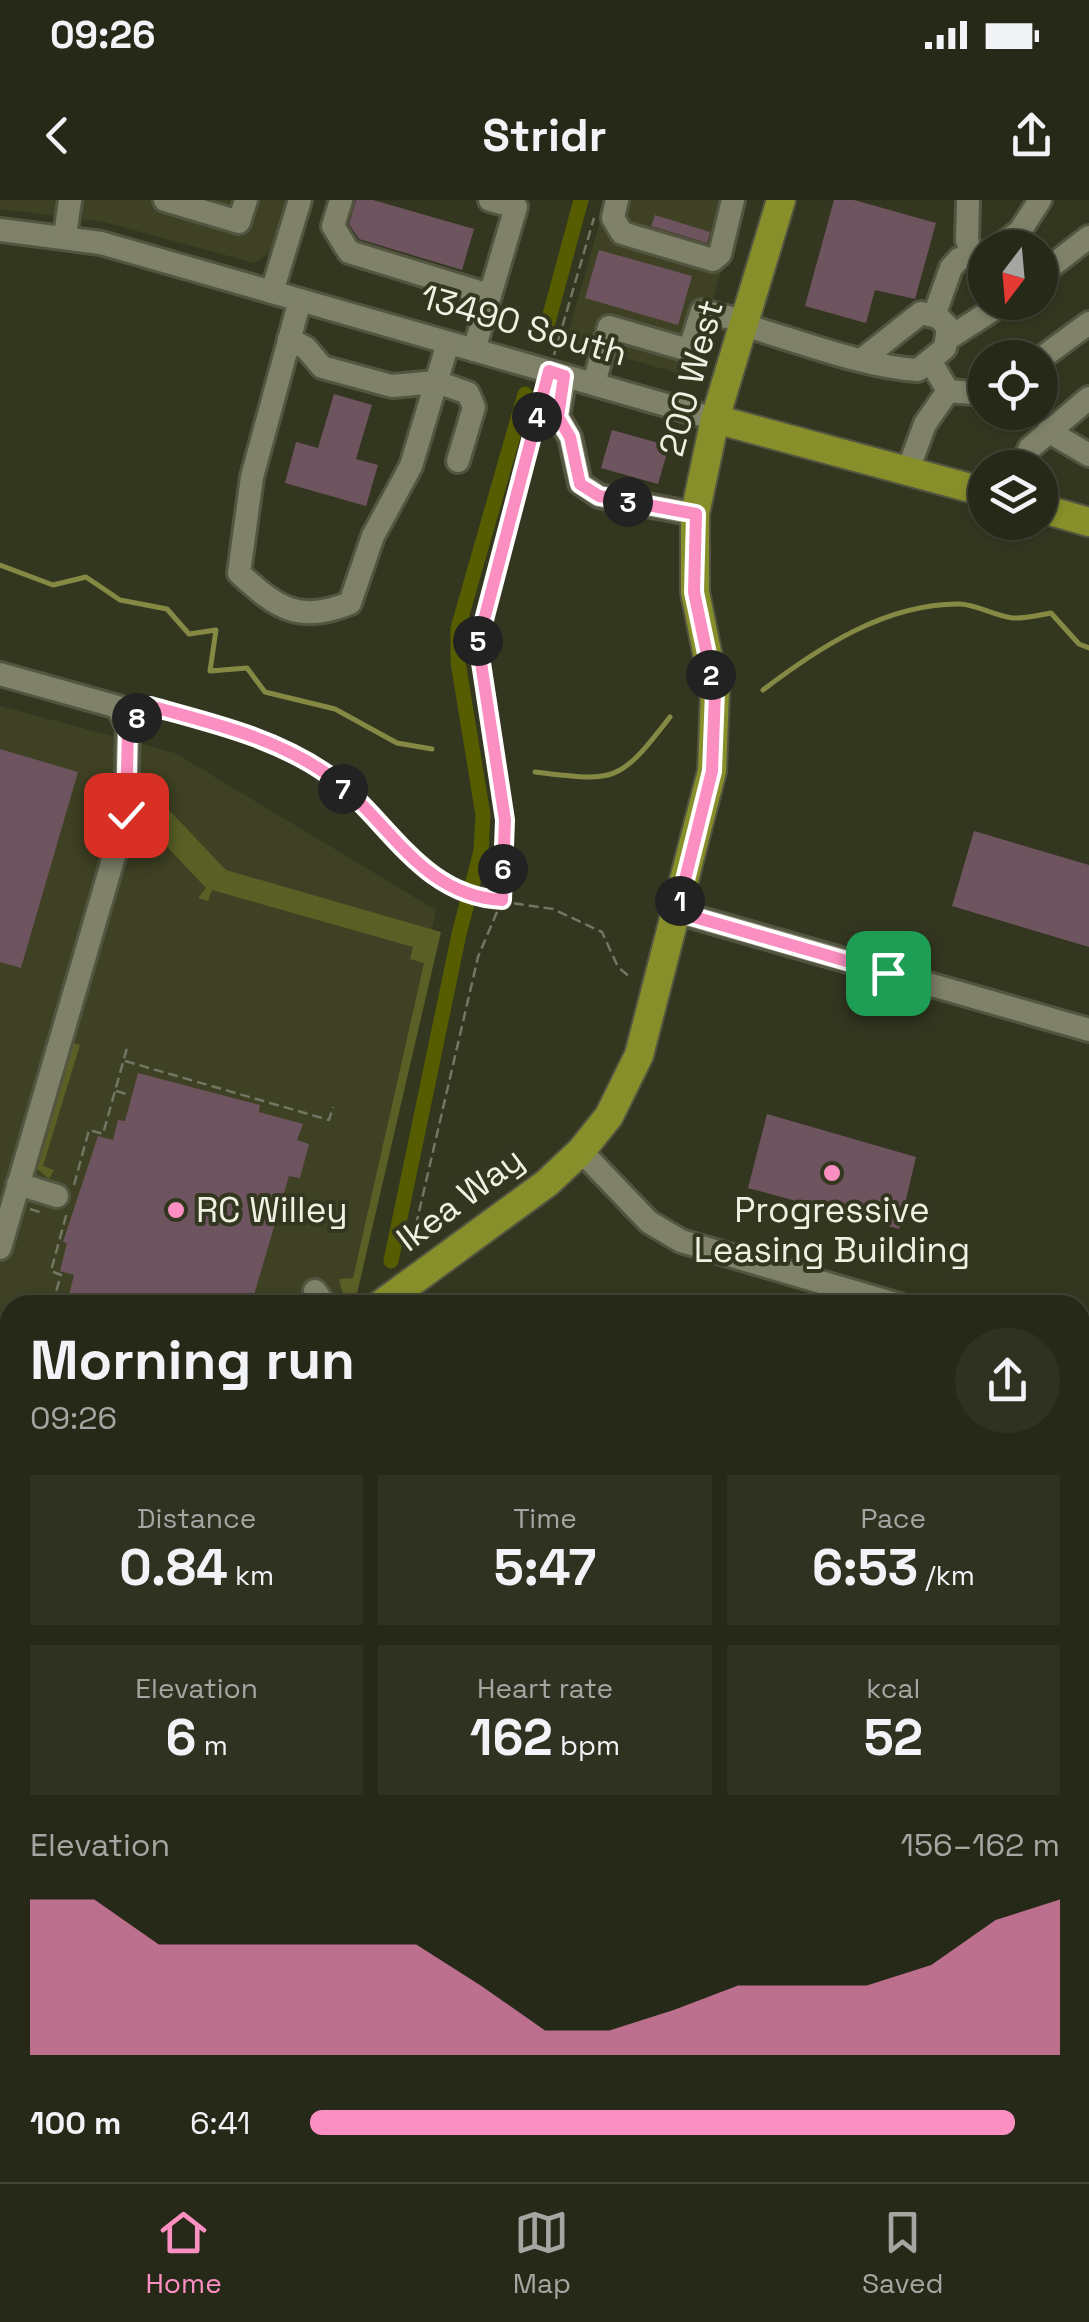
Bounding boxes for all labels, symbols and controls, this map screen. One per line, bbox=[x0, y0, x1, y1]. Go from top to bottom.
text: 09:26 bbox=[50, 11, 156, 59]
text: Stridr bbox=[482, 107, 607, 164]
icon: back bbox=[30, 108, 85, 163]
icon: share bbox=[1004, 108, 1059, 163]
north arrow bbox=[968, 230, 1058, 320]
map controls bbox=[968, 230, 1058, 540]
street label: 13490 South bbox=[416, 275, 632, 375]
street label: 200 West bbox=[649, 295, 733, 461]
button: locate bbox=[968, 340, 1058, 430]
pin: 4 bbox=[512, 392, 562, 442]
text: 4 bbox=[528, 399, 546, 435]
button: layers bbox=[968, 450, 1058, 540]
pin: 3 bbox=[603, 477, 653, 527]
text: 3 bbox=[619, 484, 637, 520]
pin: 5 bbox=[453, 616, 503, 666]
text: 5 bbox=[470, 623, 486, 659]
pin: 2 bbox=[686, 650, 736, 700]
text: 2 bbox=[703, 657, 719, 693]
pin: 8 bbox=[112, 693, 162, 743]
text: 8 bbox=[129, 700, 145, 736]
pin: 7 bbox=[318, 764, 368, 814]
text: 7 bbox=[335, 771, 351, 807]
pin bbox=[84, 773, 169, 858]
icon: check bbox=[99, 788, 154, 843]
pin: 6 bbox=[478, 844, 528, 894]
text: 6 bbox=[494, 851, 512, 887]
pin: 1 bbox=[655, 876, 705, 926]
text: 1 bbox=[674, 883, 686, 919]
pin bbox=[846, 931, 931, 1016]
icon: arrive bbox=[861, 946, 916, 1001]
street label: Ikea Way bbox=[388, 1137, 532, 1261]
marker: Progressive Leasing Building bbox=[821, 1162, 843, 1184]
place label: RC Willey bbox=[196, 1188, 348, 1232]
place label: Progressive Leasing Building bbox=[694, 1188, 970, 1272]
marker: RC Willey bbox=[165, 1199, 187, 1221]
text: Morning run bbox=[30, 1325, 355, 1395]
button: share bbox=[955, 1328, 1060, 1433]
text: 09:26 bbox=[30, 1398, 117, 1438]
text: Distance bbox=[137, 1500, 256, 1536]
text: Time bbox=[513, 1500, 577, 1536]
text: Pace bbox=[861, 1500, 926, 1536]
text: 0.84 bbox=[119, 1536, 228, 1600]
text: 5:47 bbox=[494, 1536, 596, 1600]
text: 6:53 bbox=[812, 1536, 918, 1600]
text: km bbox=[228, 1557, 274, 1593]
text: /km bbox=[918, 1557, 975, 1593]
text: Elevation bbox=[135, 1670, 258, 1706]
text: Heart rate bbox=[477, 1670, 613, 1706]
text: kcal bbox=[866, 1670, 920, 1706]
text: 6 bbox=[166, 1706, 196, 1770]
text: 162 bbox=[470, 1706, 553, 1770]
text: 52 bbox=[864, 1706, 923, 1770]
text: m bbox=[196, 1727, 228, 1763]
text: bpm bbox=[553, 1727, 620, 1763]
text: Elevation bbox=[30, 1825, 170, 1865]
text: 156–162 m bbox=[901, 1825, 1060, 1865]
text: 100 m bbox=[30, 2103, 121, 2143]
text: 6:41 bbox=[190, 2103, 250, 2143]
tab: Home bbox=[145, 2205, 222, 2301]
tab: Map bbox=[513, 2205, 571, 2301]
tab: Saved bbox=[862, 2205, 944, 2301]

